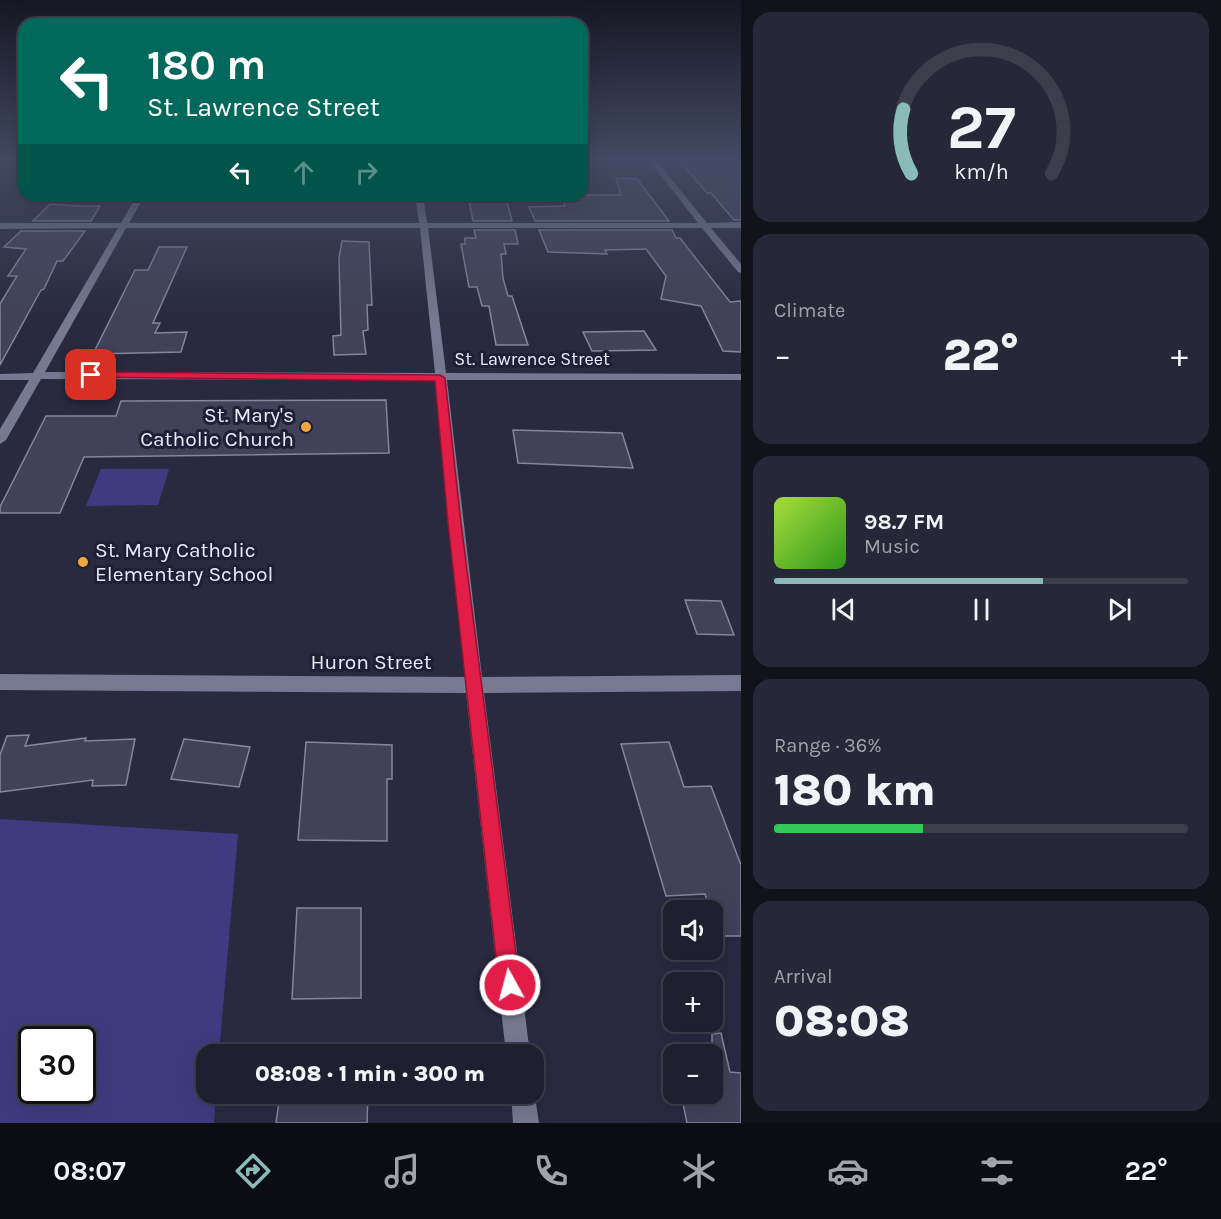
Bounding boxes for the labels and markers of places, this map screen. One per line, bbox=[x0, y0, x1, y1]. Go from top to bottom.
pin bbox=[65, 349, 116, 400]
place label: St. Mary's Catholic Church bbox=[140, 403, 294, 451]
marker: St. Mary's Catholic Church bbox=[299, 420, 313, 434]
place label: St. Mary Catholic Elementary School bbox=[95, 538, 273, 586]
marker: St. Mary Catholic Elementary School bbox=[76, 555, 90, 569]

